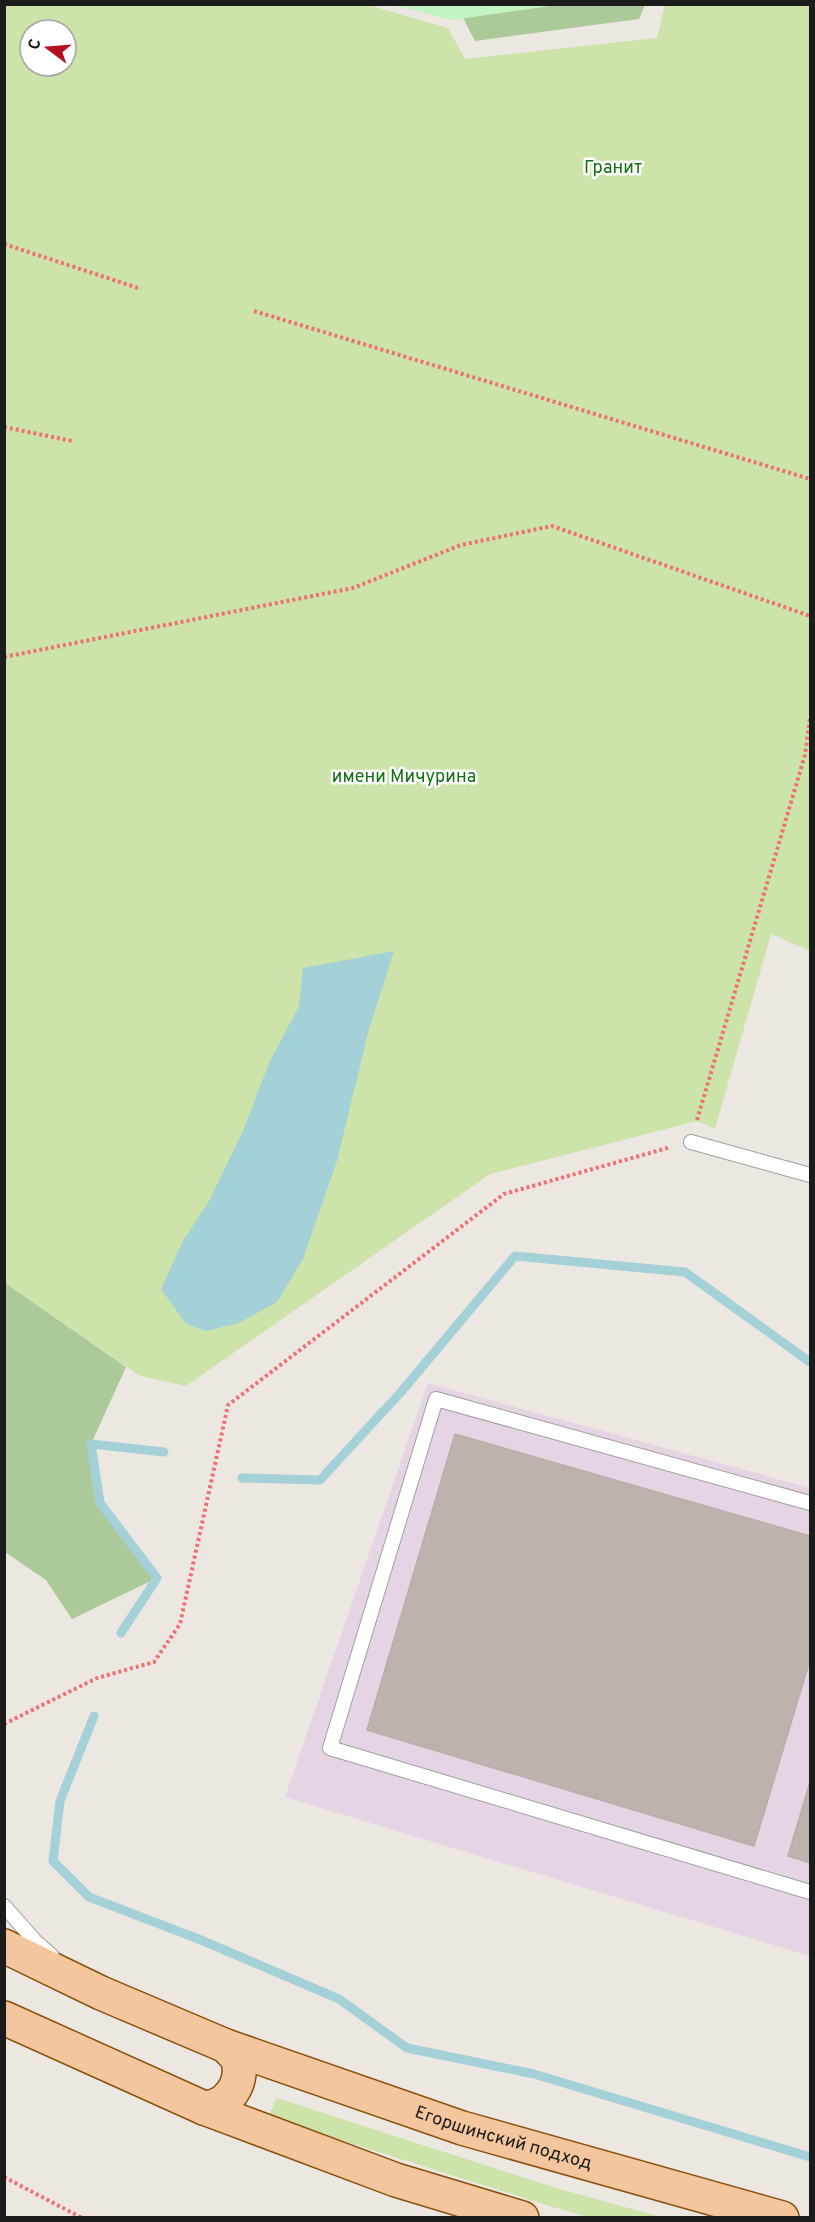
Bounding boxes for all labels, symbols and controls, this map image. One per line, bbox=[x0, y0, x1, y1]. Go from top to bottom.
north arrow bbox=[18, 18, 78, 78]
text: С bbox=[24, 37, 47, 52]
park label: Гранит bbox=[584, 157, 642, 180]
park label: имени Мичурина bbox=[332, 766, 476, 789]
street label: Егоршинский подход bbox=[412, 2101, 595, 2176]

